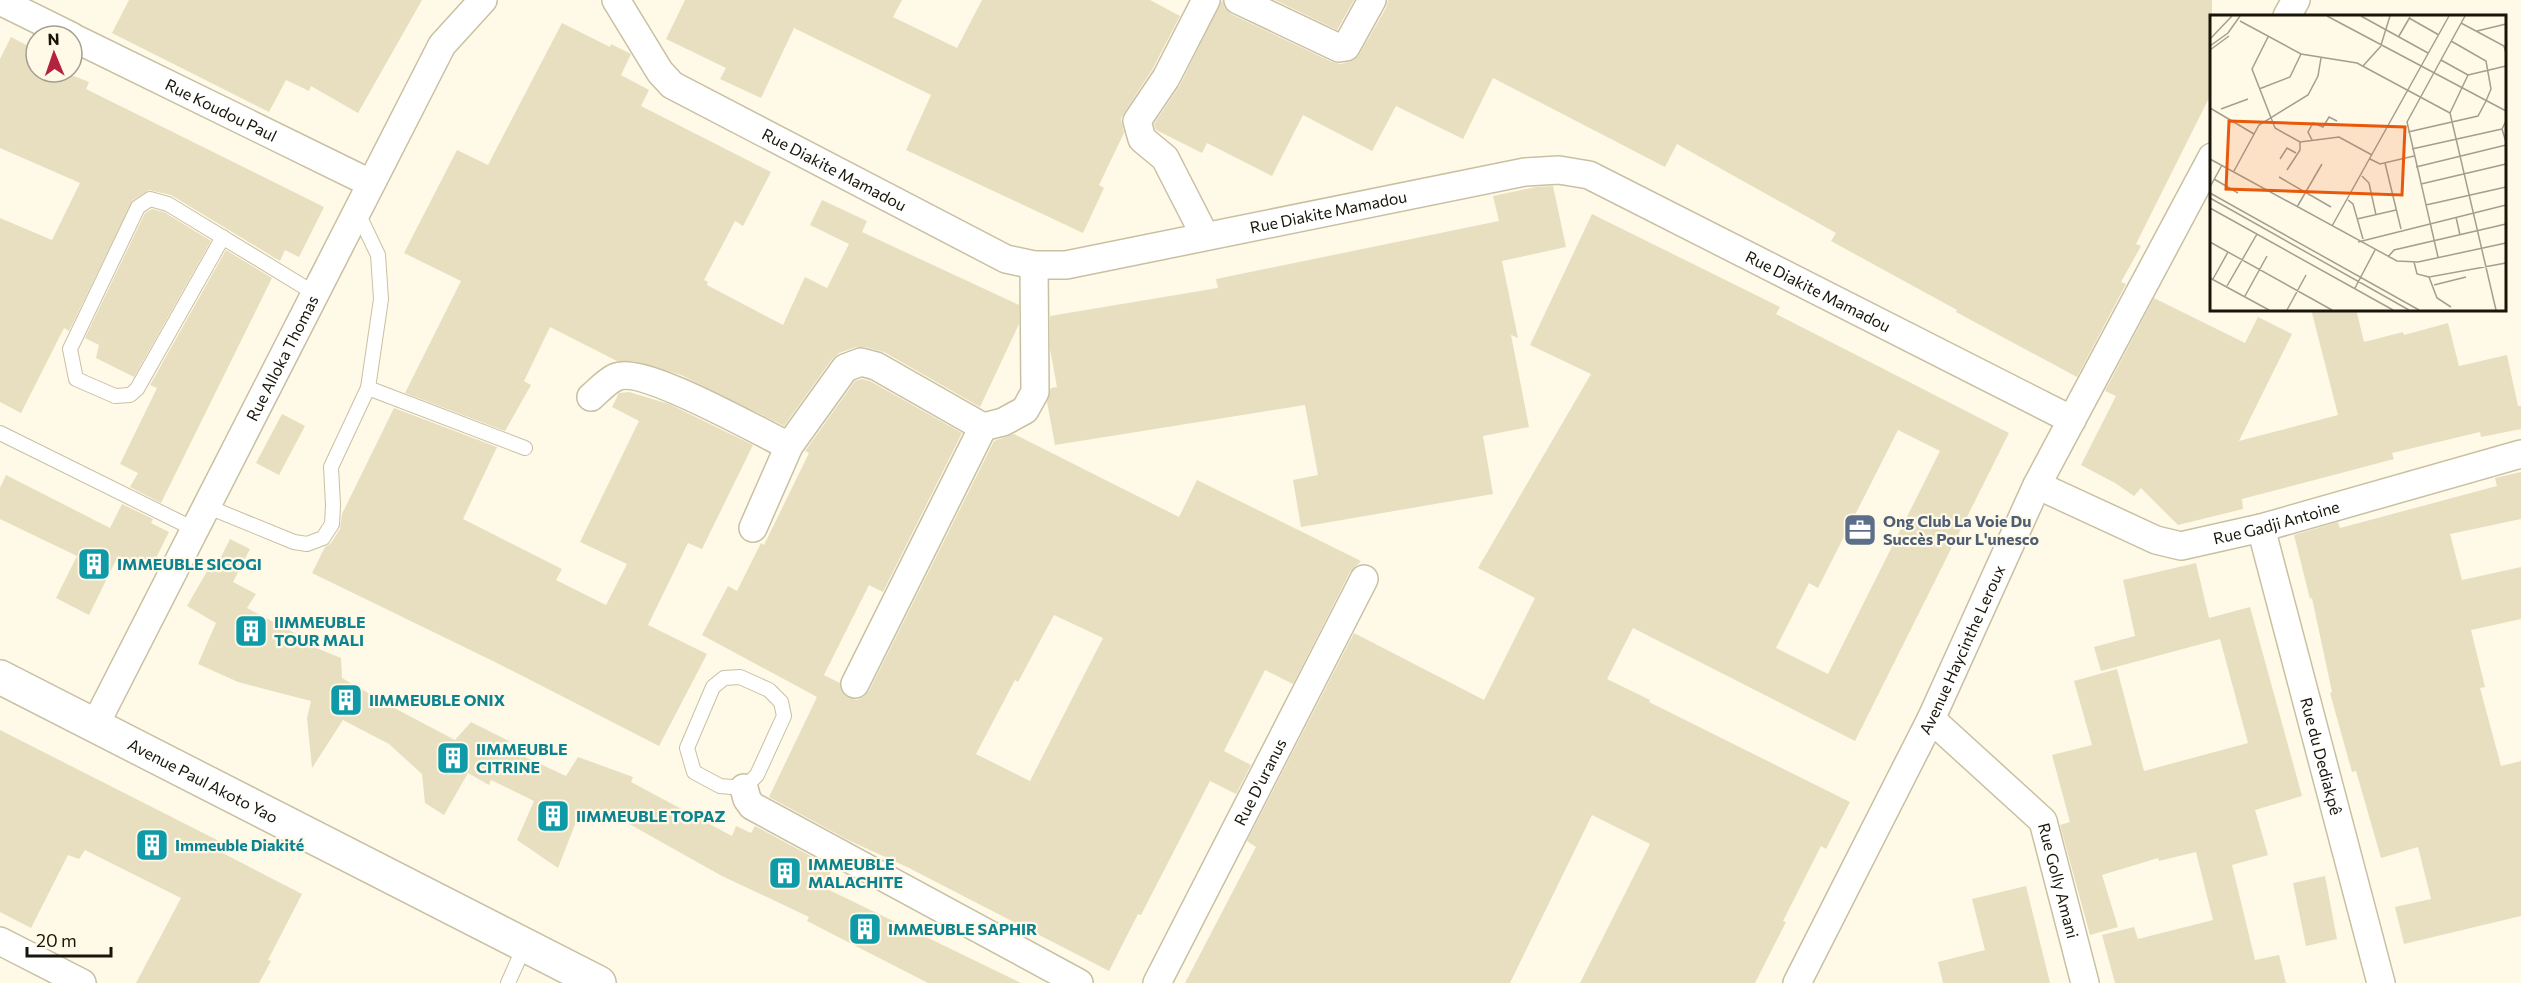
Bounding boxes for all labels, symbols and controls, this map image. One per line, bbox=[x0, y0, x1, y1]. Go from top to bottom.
inset map bbox=[2210, 15, 2506, 310]
north arrow bbox=[24, 24, 84, 84]
text: N bbox=[47, 29, 60, 48]
street label: Rue Koudou Paul bbox=[162, 74, 280, 145]
street label: Rue Diakite Mamadou bbox=[759, 124, 910, 214]
street label: Rue Diakite Mamadou bbox=[1248, 186, 1408, 237]
street label: Rue Diakite Mamadou bbox=[1743, 246, 1894, 335]
street label: Rue Alloka Thomas bbox=[242, 292, 322, 424]
street label: Rue Gadji Antoine bbox=[2211, 496, 2341, 547]
place label: Ong Club La Voie Du Succès Pour L'unesco bbox=[1883, 511, 2040, 548]
office icon: Ong Club La Voie Du Succès Pour L'unesco bbox=[1842, 512, 1878, 548]
building icon: IMMEUBLE SICOGI bbox=[76, 546, 112, 582]
place label: IMMEUBLE SICOGI bbox=[117, 554, 262, 573]
street label: Avenue Haycinthe Leroux bbox=[1915, 561, 2009, 737]
place label: IIMMEUBLE TOUR MALI bbox=[274, 612, 366, 649]
building icon: IIMMEUBLE TOUR MALI bbox=[233, 613, 269, 649]
building icon: IIMMEUBLE ONIX bbox=[328, 682, 364, 718]
place label: IIMMEUBLE ONIX bbox=[369, 690, 505, 709]
street label: Rue du Dediakpê bbox=[2297, 695, 2346, 817]
street label: Avenue Paul Akoto Yao bbox=[125, 734, 281, 826]
street label: Rue D'uranus bbox=[1229, 735, 1290, 828]
place label: IIMMEUBLE CITRINE bbox=[476, 739, 568, 776]
building icon: IIMMEUBLE CITRINE bbox=[435, 740, 471, 776]
building icon: IIMMEUBLE TOPAZ bbox=[535, 798, 571, 834]
place label: IIMMEUBLE TOPAZ bbox=[576, 806, 726, 825]
street label: Rue Golly Amani bbox=[2035, 821, 2083, 940]
building icon: Immeuble Diakité bbox=[134, 827, 170, 863]
place label: Immeuble Diakité bbox=[175, 835, 304, 854]
place label: IMMEUBLE MALACHITE bbox=[808, 854, 903, 891]
building icon: IMMEUBLE MALACHITE bbox=[767, 855, 803, 891]
building icon: IMMEUBLE SAPHIR bbox=[847, 911, 883, 947]
place label: IMMEUBLE SAPHIR bbox=[888, 919, 1037, 938]
scale bar bbox=[27, 920, 111, 958]
text: 20 m bbox=[36, 929, 77, 951]

